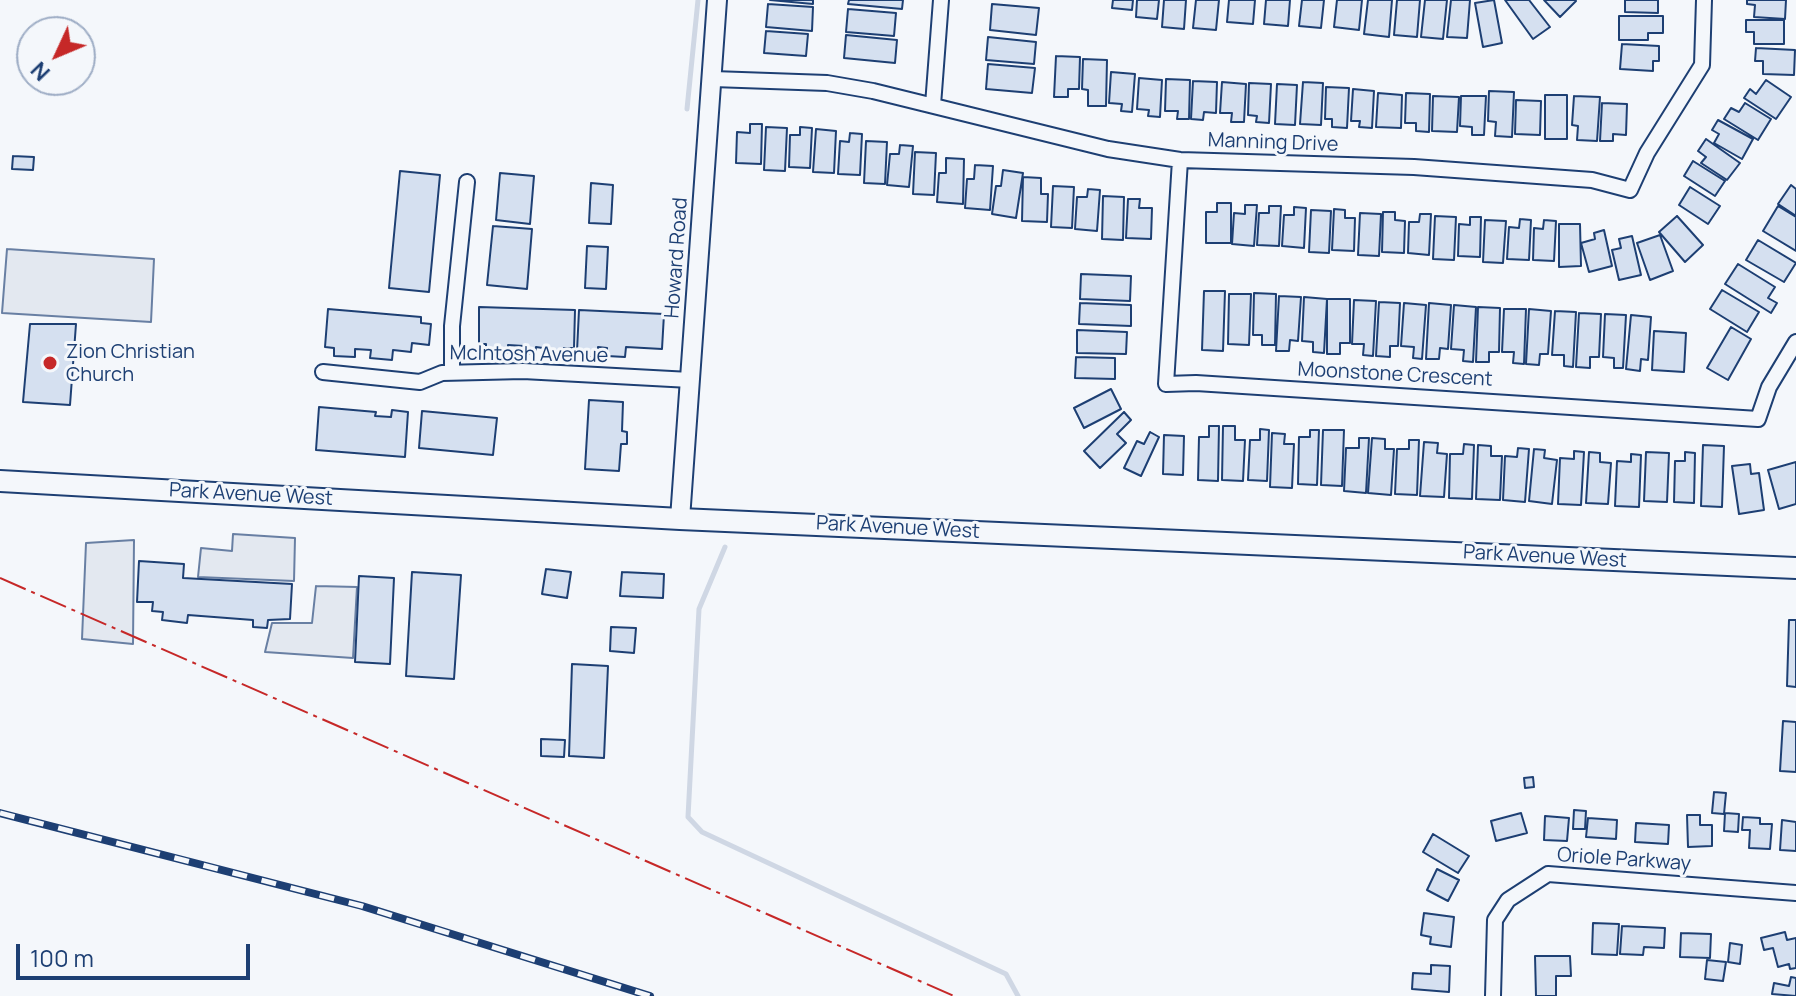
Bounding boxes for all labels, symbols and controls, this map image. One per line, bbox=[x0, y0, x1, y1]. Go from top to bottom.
north arrow bbox=[16, 16, 96, 96]
text: N bbox=[24, 55, 56, 87]
street label: Manning Drive bbox=[1207, 129, 1339, 157]
street label: Howard Road bbox=[661, 197, 693, 319]
place label: Zion Christian Church bbox=[66, 340, 195, 387]
street label: McIntosh Avenue bbox=[449, 342, 609, 368]
marker: Zion Christian Church bbox=[41, 354, 59, 372]
street label: Moonstone Crescent bbox=[1297, 358, 1493, 392]
street label: Park Avenue West bbox=[168, 479, 334, 511]
street label: Park Avenue West bbox=[815, 512, 981, 544]
street label: Park Avenue West bbox=[1462, 541, 1628, 573]
street label: Oriole Parkway bbox=[1556, 843, 1692, 877]
scale bar bbox=[20, 928, 254, 978]
text: 100 m bbox=[30, 941, 94, 974]

